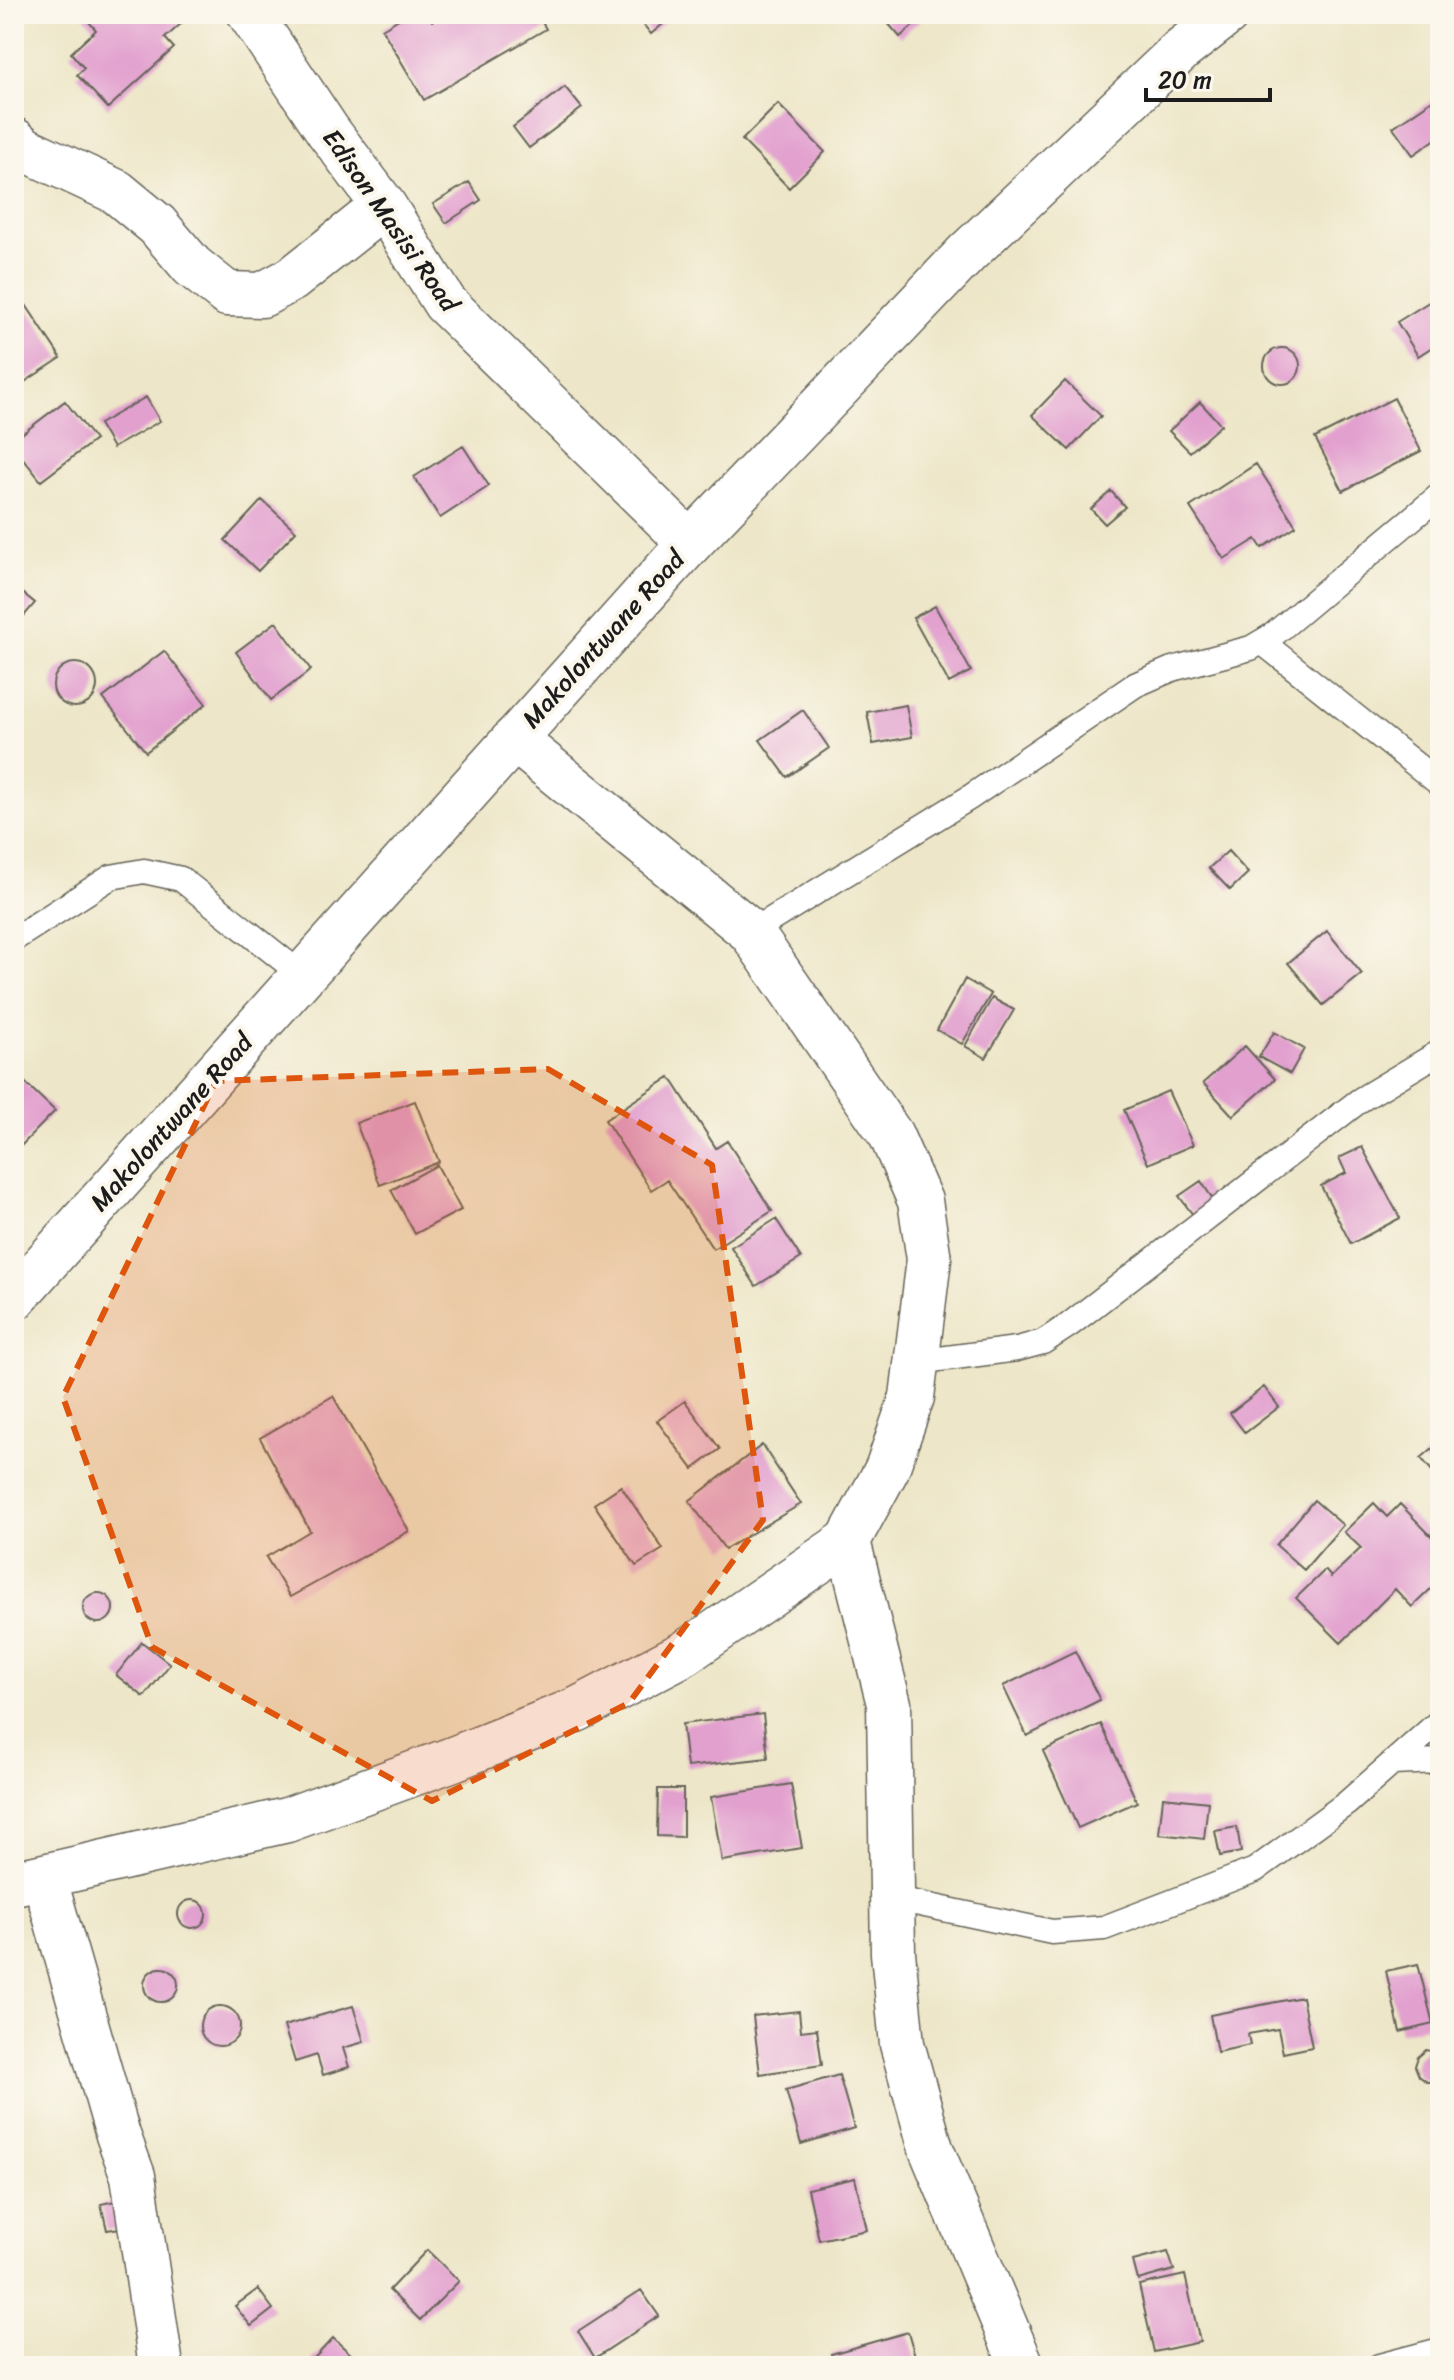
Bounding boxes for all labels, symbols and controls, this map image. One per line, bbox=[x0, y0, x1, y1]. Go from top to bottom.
scale bar bbox=[1146, 52, 1270, 102]
text: 20 m bbox=[1158, 59, 1212, 101]
street label: Edison Masisi Road bbox=[310, 118, 473, 324]
street label: Makolontwane Road bbox=[510, 537, 698, 739]
street label: Makolontwane Road bbox=[78, 1020, 266, 1222]

